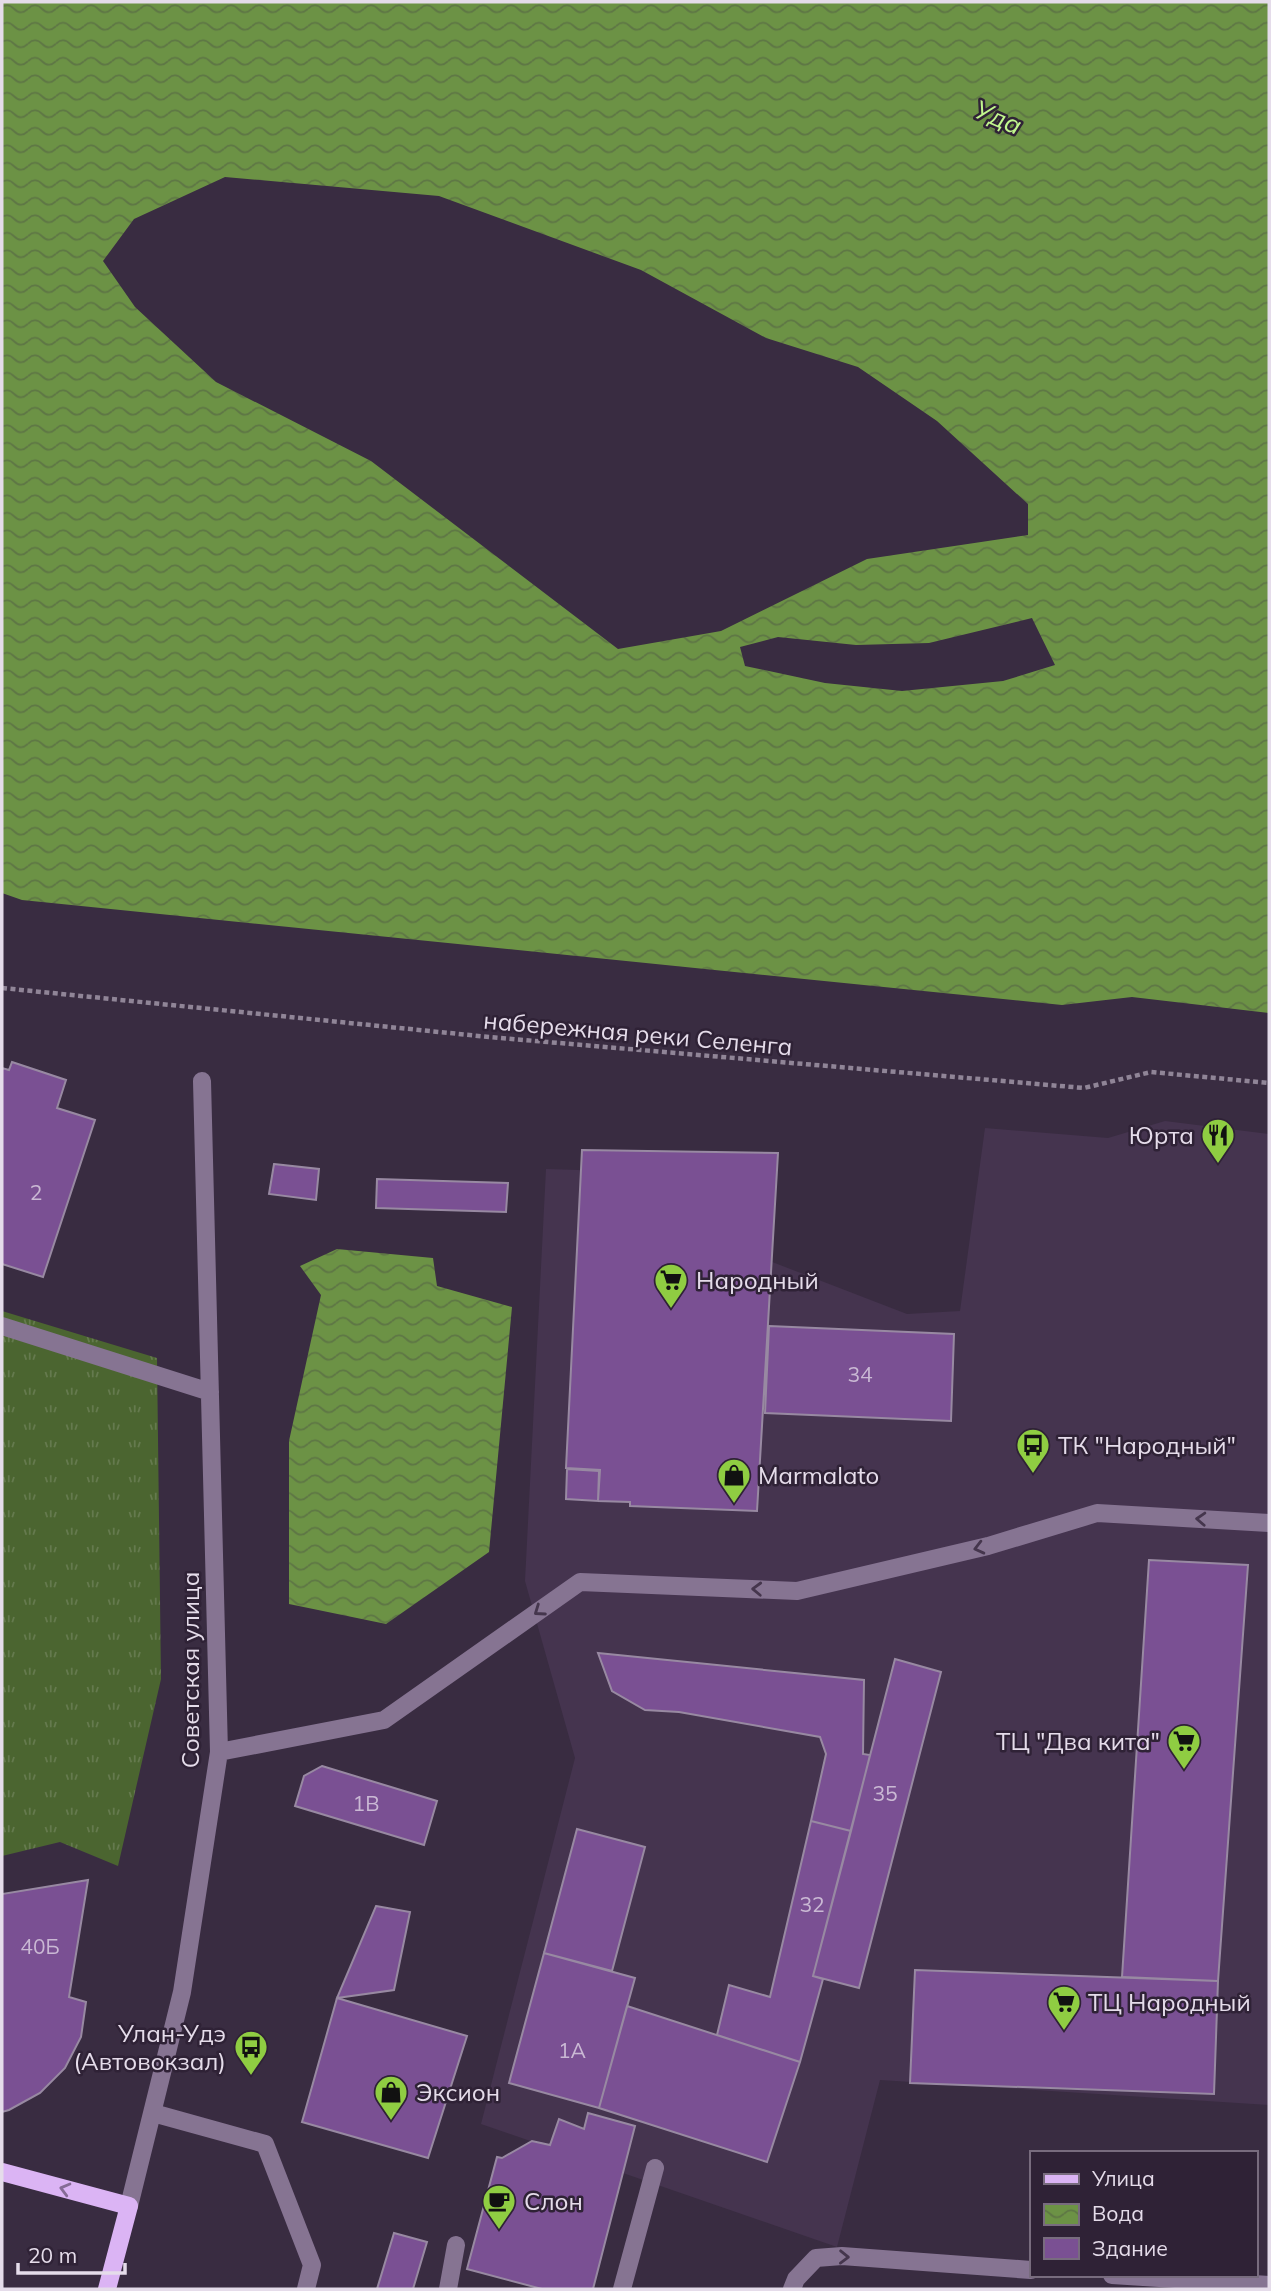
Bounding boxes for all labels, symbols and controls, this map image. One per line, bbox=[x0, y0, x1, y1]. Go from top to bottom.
water label: Уда bbox=[969, 92, 1027, 142]
street label: набережная реки Селенга bbox=[482, 1005, 794, 1061]
restaurant icon: Юрта bbox=[1199, 1116, 1237, 1165]
place label: Юрта bbox=[1129, 1120, 1194, 1150]
house number: 2 bbox=[30, 1179, 42, 1205]
supermarket icon: Народный bbox=[652, 1261, 690, 1310]
place label: Народный bbox=[696, 1265, 819, 1295]
house number: 34 bbox=[847, 1361, 873, 1387]
bus stop icon: ТК "Народный" bbox=[1014, 1426, 1052, 1475]
place label: ТК "Народный" bbox=[1058, 1430, 1236, 1460]
shop icon: Marmalato bbox=[715, 1456, 753, 1505]
place label: Marmalato bbox=[758, 1460, 879, 1490]
one-way arrow bbox=[1195, 1512, 1206, 1527]
one-way arrow bbox=[973, 1540, 985, 1554]
street label: Советская улица bbox=[175, 1572, 205, 1768]
one-way arrow bbox=[751, 1582, 762, 1597]
one-way arrow bbox=[534, 1603, 547, 1615]
supermarket icon: ТЦ "Два кита" bbox=[1165, 1722, 1203, 1771]
place label: ТЦ "Два кита" bbox=[996, 1726, 1160, 1756]
house number: 35 bbox=[872, 1780, 898, 1806]
house number: 1В bbox=[353, 1790, 379, 1816]
house number: 32 bbox=[799, 1891, 825, 1917]
house number: 40Б bbox=[20, 1933, 60, 1959]
supermarket icon: ТЦ Народный bbox=[1045, 1983, 1083, 2032]
place label: ТЦ Народный bbox=[1088, 1987, 1251, 2017]
place label: Улан-Удэ (Автовокзал) bbox=[73, 2018, 226, 2076]
bus stop icon: Улан-Удэ (Автовокзал) bbox=[232, 2028, 270, 2077]
house number: 1А bbox=[558, 2037, 587, 2063]
shop icon: Эксион bbox=[372, 2073, 410, 2122]
place label: Эксион bbox=[416, 2077, 500, 2107]
legend bbox=[1030, 2151, 1257, 2277]
text: Улица bbox=[1091, 2165, 1155, 2191]
cafe icon: Слон bbox=[480, 2182, 518, 2231]
one-way arrow bbox=[59, 2183, 71, 2197]
place label: Слон bbox=[524, 2186, 583, 2216]
text: Вода bbox=[1092, 2200, 1144, 2226]
scale bar bbox=[18, 2232, 124, 2276]
text: Здание bbox=[1092, 2235, 1168, 2261]
text: 20 m bbox=[28, 2242, 77, 2268]
one-way arrow bbox=[839, 2249, 850, 2265]

